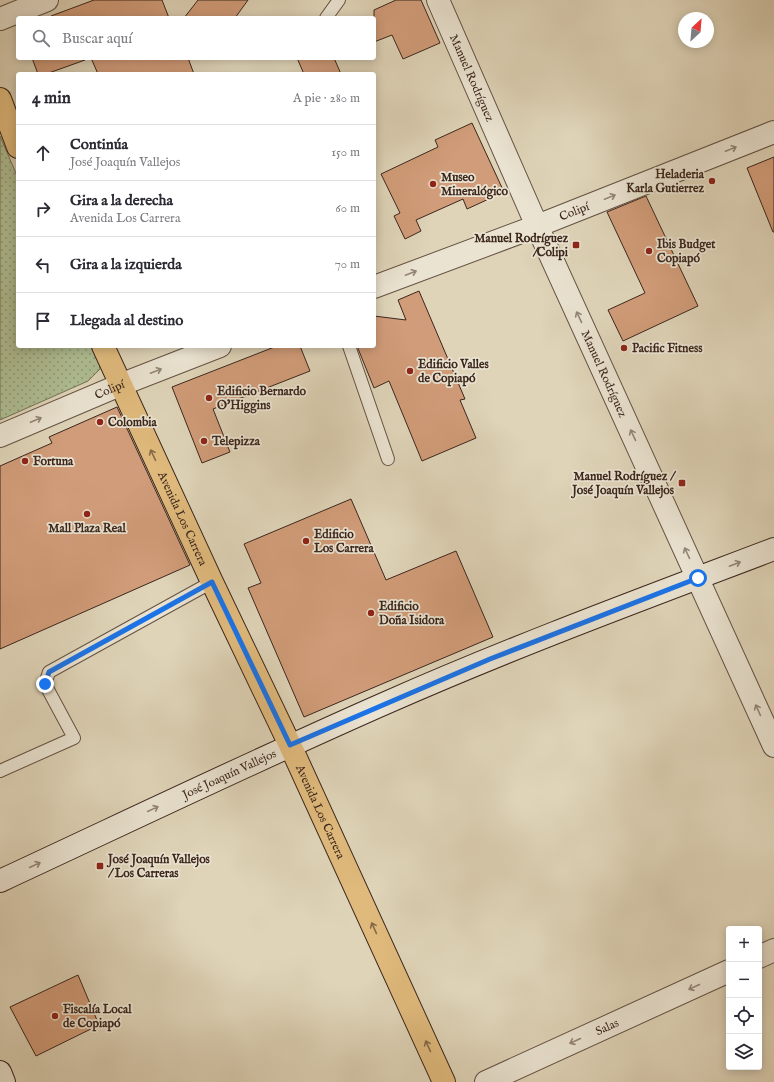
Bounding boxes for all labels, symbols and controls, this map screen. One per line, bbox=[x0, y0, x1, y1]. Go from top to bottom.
north arrow bbox=[678, 12, 714, 48]
search box bbox=[16, 16, 376, 60]
icon: search bbox=[30, 27, 52, 49]
text: Buscar aquí bbox=[62, 29, 132, 48]
street label: Manuel Rodríguez bbox=[446, 32, 498, 124]
text: 4 min bbox=[32, 88, 71, 109]
text: A pie · 280 m bbox=[293, 90, 360, 107]
text: Continúa bbox=[70, 135, 128, 154]
icon: ahead bbox=[32, 142, 54, 164]
text: 150 m bbox=[331, 144, 360, 161]
one-way arrow bbox=[725, 145, 737, 153]
text: José Joaquín Vallejos bbox=[70, 154, 180, 171]
place label: Heladeria Karla Gutierrez bbox=[626, 167, 705, 196]
place label: Museo Mineralógico bbox=[441, 170, 508, 200]
marker: Heladeria Karla Gutierrez bbox=[707, 176, 717, 186]
marker: Museo Mineralógico bbox=[428, 179, 438, 189]
text: Gira a la derecha bbox=[70, 191, 173, 210]
one-way arrow bbox=[604, 193, 616, 200]
icon: right bbox=[32, 198, 54, 220]
street label: Colipí bbox=[557, 199, 592, 224]
text: 60 m bbox=[335, 200, 360, 217]
text: Avenida Los Carrera bbox=[70, 210, 181, 227]
place label: Manuel Rodríguez /Colipi bbox=[474, 231, 569, 261]
place label: Ibis Budget Copiapó bbox=[657, 237, 716, 267]
marker: Manuel Rodríguez /Colipi bbox=[571, 240, 581, 250]
marker: Ibis Budget Copiapó bbox=[644, 246, 654, 256]
icon: left bbox=[32, 254, 54, 276]
text: Gira a la izquierda bbox=[70, 255, 182, 274]
text: 70 m bbox=[335, 256, 360, 273]
one-way arrow bbox=[404, 269, 416, 277]
icon: arrive bbox=[32, 310, 54, 332]
text: Llegada al destino bbox=[70, 311, 183, 330]
one-way arrow bbox=[575, 311, 582, 323]
street label: Manuel Rodríguez bbox=[578, 328, 630, 420]
place label: Pacific Fitness bbox=[632, 341, 703, 356]
marker: Pacific Fitness bbox=[619, 343, 629, 353]
place label: Edificio Valles de Copiapó bbox=[418, 357, 490, 387]
one-way arrow bbox=[150, 366, 162, 374]
marker: Edificio Valles de Copiapó bbox=[405, 366, 415, 376]
street label: Colipí bbox=[92, 377, 128, 403]
place label: Edificio Bernardo O'Higgins bbox=[217, 384, 307, 414]
marker: Edificio Bernardo O'Higgins bbox=[204, 393, 214, 403]
place label: Colombia bbox=[108, 415, 157, 430]
one-way arrow bbox=[29, 416, 41, 424]
marker: Colombia bbox=[95, 417, 105, 427]
one-way arrow bbox=[629, 429, 636, 441]
place label: Telepizza bbox=[211, 434, 261, 450]
marker: Telepizza bbox=[199, 436, 209, 446]
one-way arrow bbox=[149, 449, 156, 461]
place label: Fortuna bbox=[33, 454, 74, 469]
marker: Fortuna bbox=[20, 456, 30, 466]
street label: Avenida Los Carrera bbox=[154, 468, 211, 569]
place label: Manuel Rodríguez / José Joaquín Vallejos bbox=[570, 469, 677, 499]
marker: Manuel Rodríguez / José Joaquín Vallejos bbox=[677, 478, 687, 488]
marker: Mall Plaza Real bbox=[82, 509, 92, 519]
place label: Mall Plaza Real bbox=[48, 521, 126, 536]
place label: Edificio Los Carrera bbox=[313, 527, 374, 556]
marker: Edificio Los Carrera bbox=[301, 536, 311, 546]
one-way arrow bbox=[683, 548, 690, 560]
one-way arrow bbox=[728, 559, 740, 567]
route start bbox=[689, 569, 707, 587]
place label: Edificio Doña Isidora bbox=[379, 599, 445, 628]
marker: Edificio Doña Isidora bbox=[366, 608, 376, 618]
route end bbox=[36, 675, 54, 693]
one-way arrow bbox=[754, 704, 761, 716]
street label: José Joaquín Vallejos bbox=[178, 746, 279, 804]
street label: Avenida Los Carrera bbox=[292, 761, 348, 862]
one-way arrow bbox=[147, 805, 159, 812]
place label: José Joaquín Vallejos / Los Carreras bbox=[106, 852, 211, 881]
one-way arrow bbox=[29, 860, 41, 868]
marker: José Joaquín Vallejos / Los Carreras bbox=[95, 861, 105, 871]
one-way arrow bbox=[370, 923, 377, 935]
map controls bbox=[726, 926, 762, 1070]
button: + bbox=[726, 926, 762, 962]
button: − bbox=[726, 962, 762, 998]
one-way arrow bbox=[688, 984, 700, 991]
button: locate bbox=[726, 998, 762, 1034]
place label: Fiscalía Local de Copiapó bbox=[63, 1002, 132, 1032]
marker: Fiscalía Local de Copiapó bbox=[50, 1011, 60, 1021]
street label: Salas bbox=[593, 1015, 621, 1039]
button: layers bbox=[726, 1034, 762, 1070]
one-way arrow bbox=[570, 1038, 582, 1045]
one-way arrow bbox=[423, 1041, 431, 1053]

